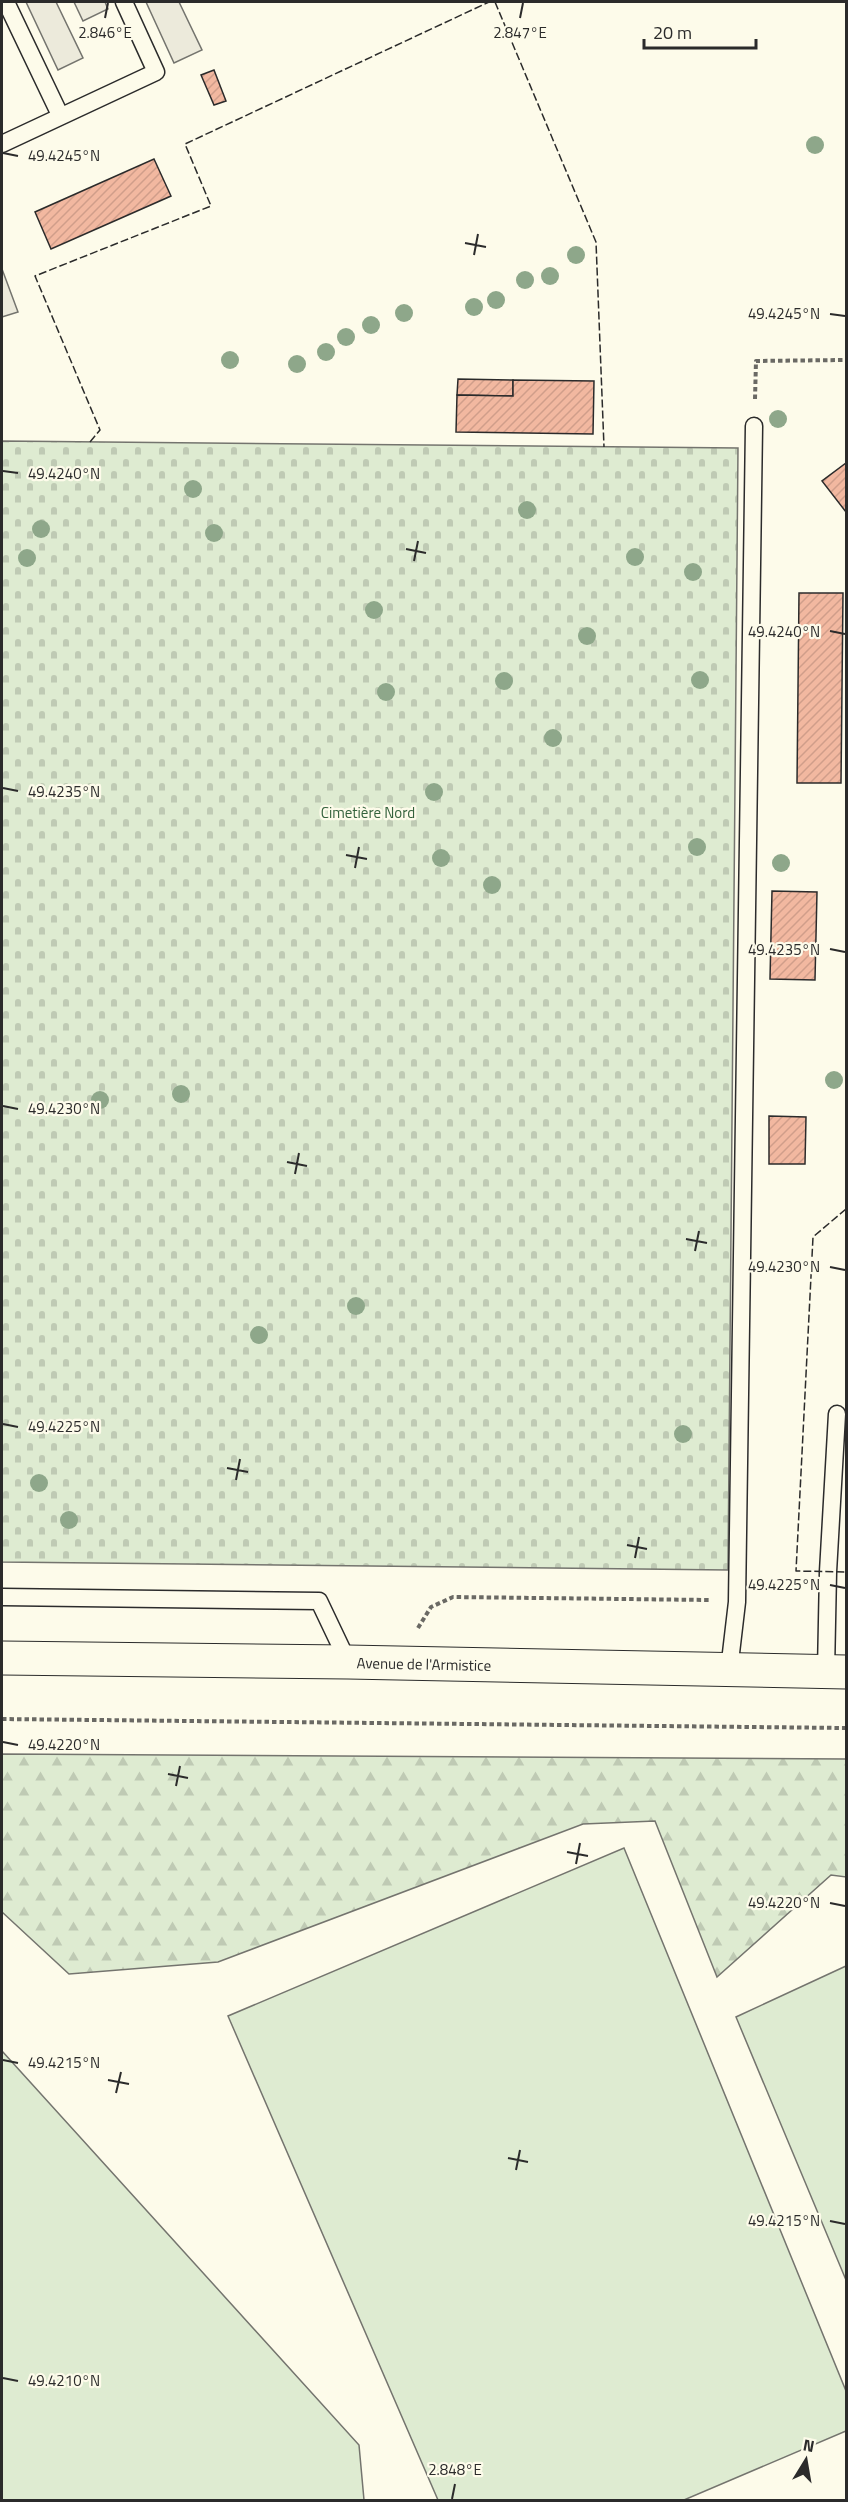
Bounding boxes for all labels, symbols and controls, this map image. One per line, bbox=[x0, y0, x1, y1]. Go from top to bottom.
scale bar bbox=[644, 12, 756, 50]
text: 20 m bbox=[653, 19, 692, 46]
text: 2.846°E bbox=[78, 21, 132, 44]
text: 2.847°E bbox=[493, 21, 547, 44]
text: 49.4245°N bbox=[28, 144, 100, 167]
text: 49.4245°N bbox=[748, 302, 820, 325]
text: 49.4240°N bbox=[28, 462, 100, 485]
text: 49.4240°N bbox=[748, 620, 820, 643]
text: 49.4235°N bbox=[28, 780, 100, 803]
park label: Cimetière Nord bbox=[321, 801, 415, 824]
text: 49.4235°N bbox=[748, 938, 820, 961]
text: 49.4230°N bbox=[28, 1097, 100, 1120]
text: 49.4230°N bbox=[748, 1255, 820, 1278]
text: 49.4225°N bbox=[28, 1415, 100, 1438]
text: 49.4225°N bbox=[748, 1573, 820, 1596]
street label: Avenue de l'Armistice bbox=[356, 1651, 491, 1676]
text: 49.4220°N bbox=[28, 1733, 100, 1756]
text: 49.4220°N bbox=[748, 1891, 820, 1914]
text: 49.4215°N bbox=[28, 2051, 100, 2074]
text: 49.4215°N bbox=[748, 2209, 820, 2232]
text: 49.4210°N bbox=[28, 2369, 100, 2392]
north arrow bbox=[776, 2430, 836, 2490]
text: N bbox=[801, 2432, 817, 2458]
text: 2.848°E bbox=[428, 2458, 482, 2481]

